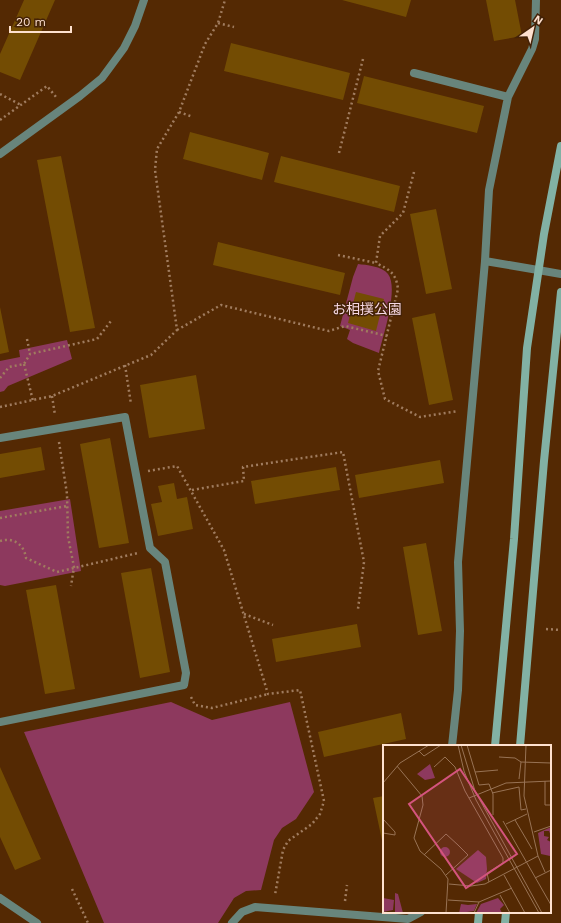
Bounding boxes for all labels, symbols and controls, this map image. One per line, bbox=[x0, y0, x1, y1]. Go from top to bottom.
scale bar bbox=[10, 8, 71, 34]
north arrow bbox=[513, 8, 553, 48]
text: N bbox=[531, 12, 545, 28]
text: 20 m bbox=[16, 15, 46, 29]
park label: お相撲公園 bbox=[332, 301, 402, 317]
inset map bbox=[383, 745, 551, 913]

